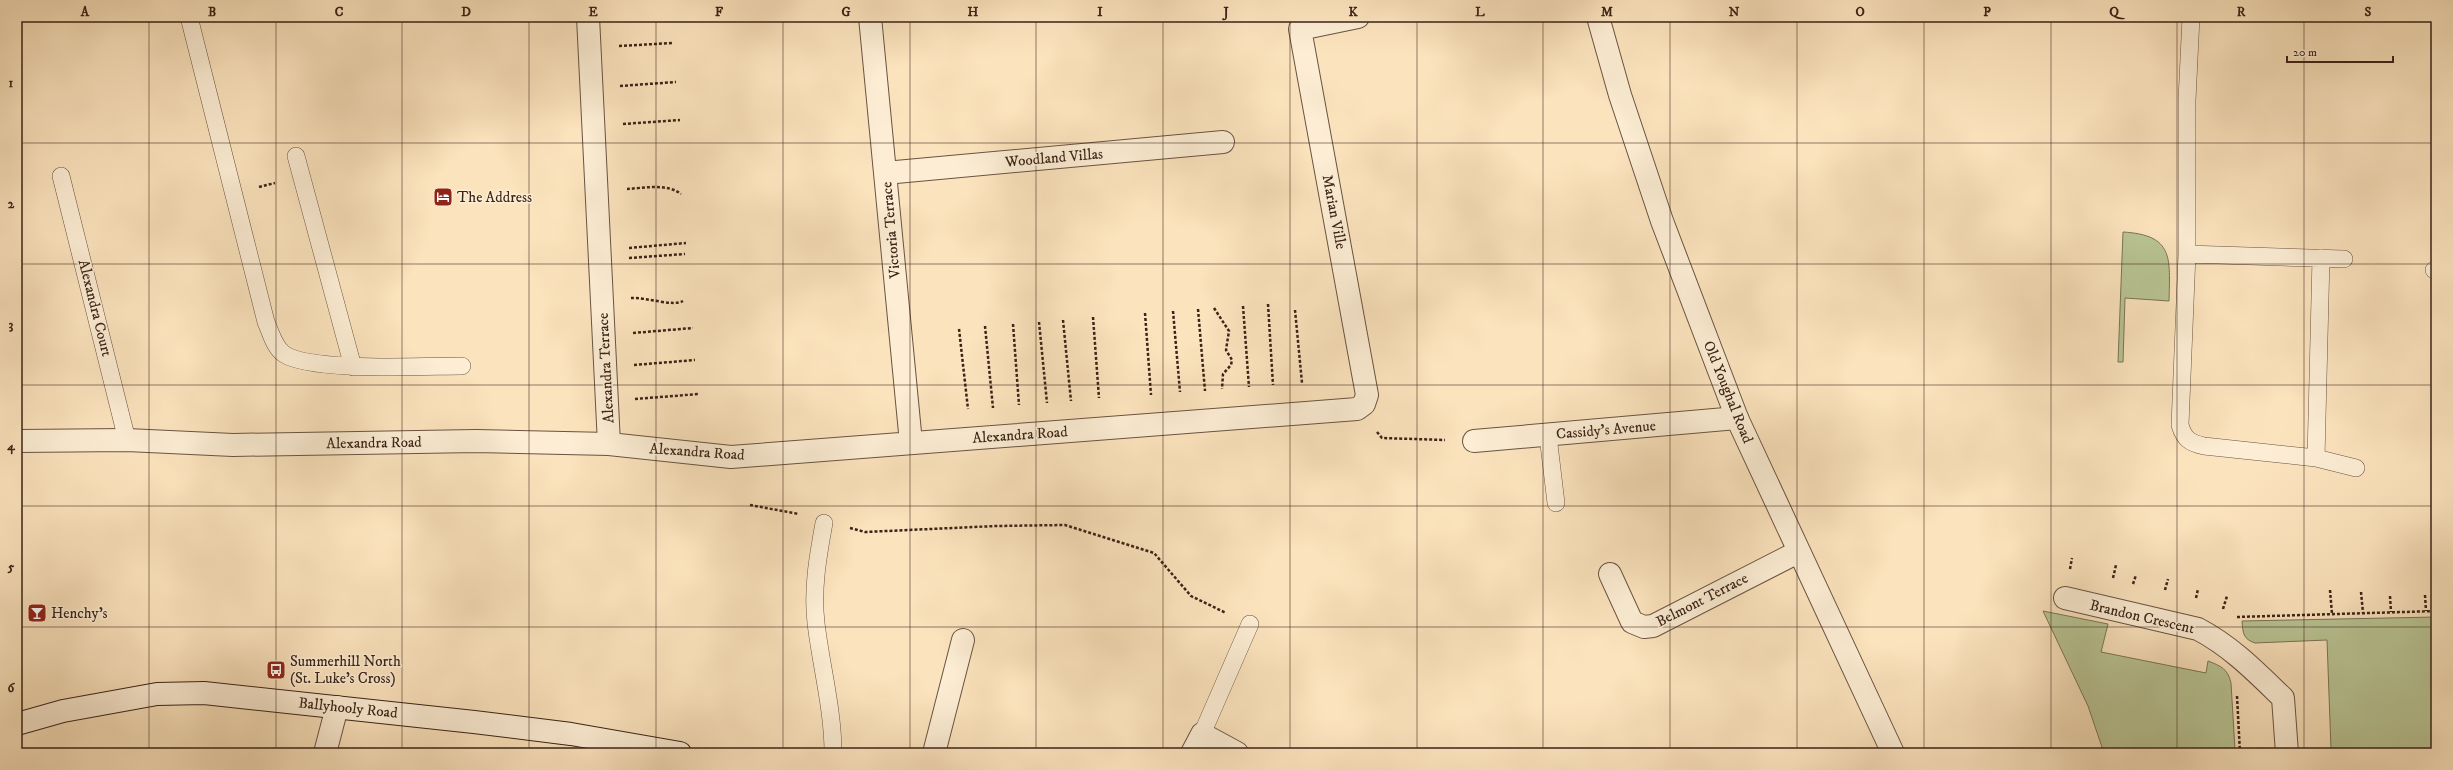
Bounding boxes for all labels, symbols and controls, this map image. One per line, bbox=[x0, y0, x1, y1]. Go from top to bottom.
text: A bbox=[80, 4, 90, 20]
text: B bbox=[208, 4, 216, 20]
text: C bbox=[335, 4, 344, 20]
text: D bbox=[461, 4, 471, 20]
text: E bbox=[588, 4, 598, 20]
text: F bbox=[715, 4, 724, 20]
text: G bbox=[841, 4, 851, 20]
text: H bbox=[968, 4, 979, 20]
text: I bbox=[1097, 4, 1103, 20]
text: J bbox=[1221, 4, 1229, 21]
text: K bbox=[1348, 4, 1358, 20]
text: L bbox=[1475, 4, 1485, 20]
text: M bbox=[1601, 4, 1613, 20]
text: N bbox=[1729, 4, 1740, 20]
text: O bbox=[1855, 4, 1865, 20]
text: P bbox=[1983, 4, 1991, 20]
text: Q bbox=[2109, 4, 2125, 20]
text: R bbox=[2237, 4, 2246, 20]
text: S bbox=[2365, 4, 2372, 20]
scale bar bbox=[2287, 38, 2393, 64]
text: 20 m bbox=[2293, 45, 2317, 60]
text: 1 bbox=[9, 75, 14, 91]
street label: Woodland Villas bbox=[1003, 144, 1104, 172]
street label: Marian Ville bbox=[1317, 173, 1351, 251]
street label: Victoria Terrace bbox=[877, 181, 905, 280]
hotel icon: The Address bbox=[432, 186, 454, 208]
place label: The Address bbox=[457, 188, 532, 207]
text: 2 bbox=[8, 196, 15, 212]
street label: Alexandra Court bbox=[74, 258, 116, 359]
street label: Alexandra Terrace bbox=[594, 312, 618, 424]
text: 3 bbox=[9, 317, 14, 333]
street label: Old Youghal Road bbox=[1699, 338, 1757, 447]
street label: Cassidy's Avenue bbox=[1555, 416, 1657, 444]
street label: Alexandra Road bbox=[972, 422, 1069, 448]
street label: Alexandra Road bbox=[326, 433, 422, 453]
text: 4 bbox=[6, 438, 15, 455]
street label: Alexandra Road bbox=[649, 439, 746, 465]
text: 5 bbox=[7, 559, 15, 575]
street label: Belmont Terrace bbox=[1653, 569, 1751, 631]
street label: Brandon Crescent bbox=[2088, 596, 2196, 638]
bar icon: Henchy’s bbox=[26, 602, 48, 624]
place label: Henchy’s bbox=[51, 604, 108, 623]
place label: Summerhill North (St. Luke's Cross) bbox=[290, 652, 401, 688]
bus stop icon: Summerhill North (St. Luke's Cross) bbox=[265, 659, 287, 681]
text: 6 bbox=[8, 680, 16, 696]
street label: Ballyhooly Road bbox=[297, 693, 399, 723]

